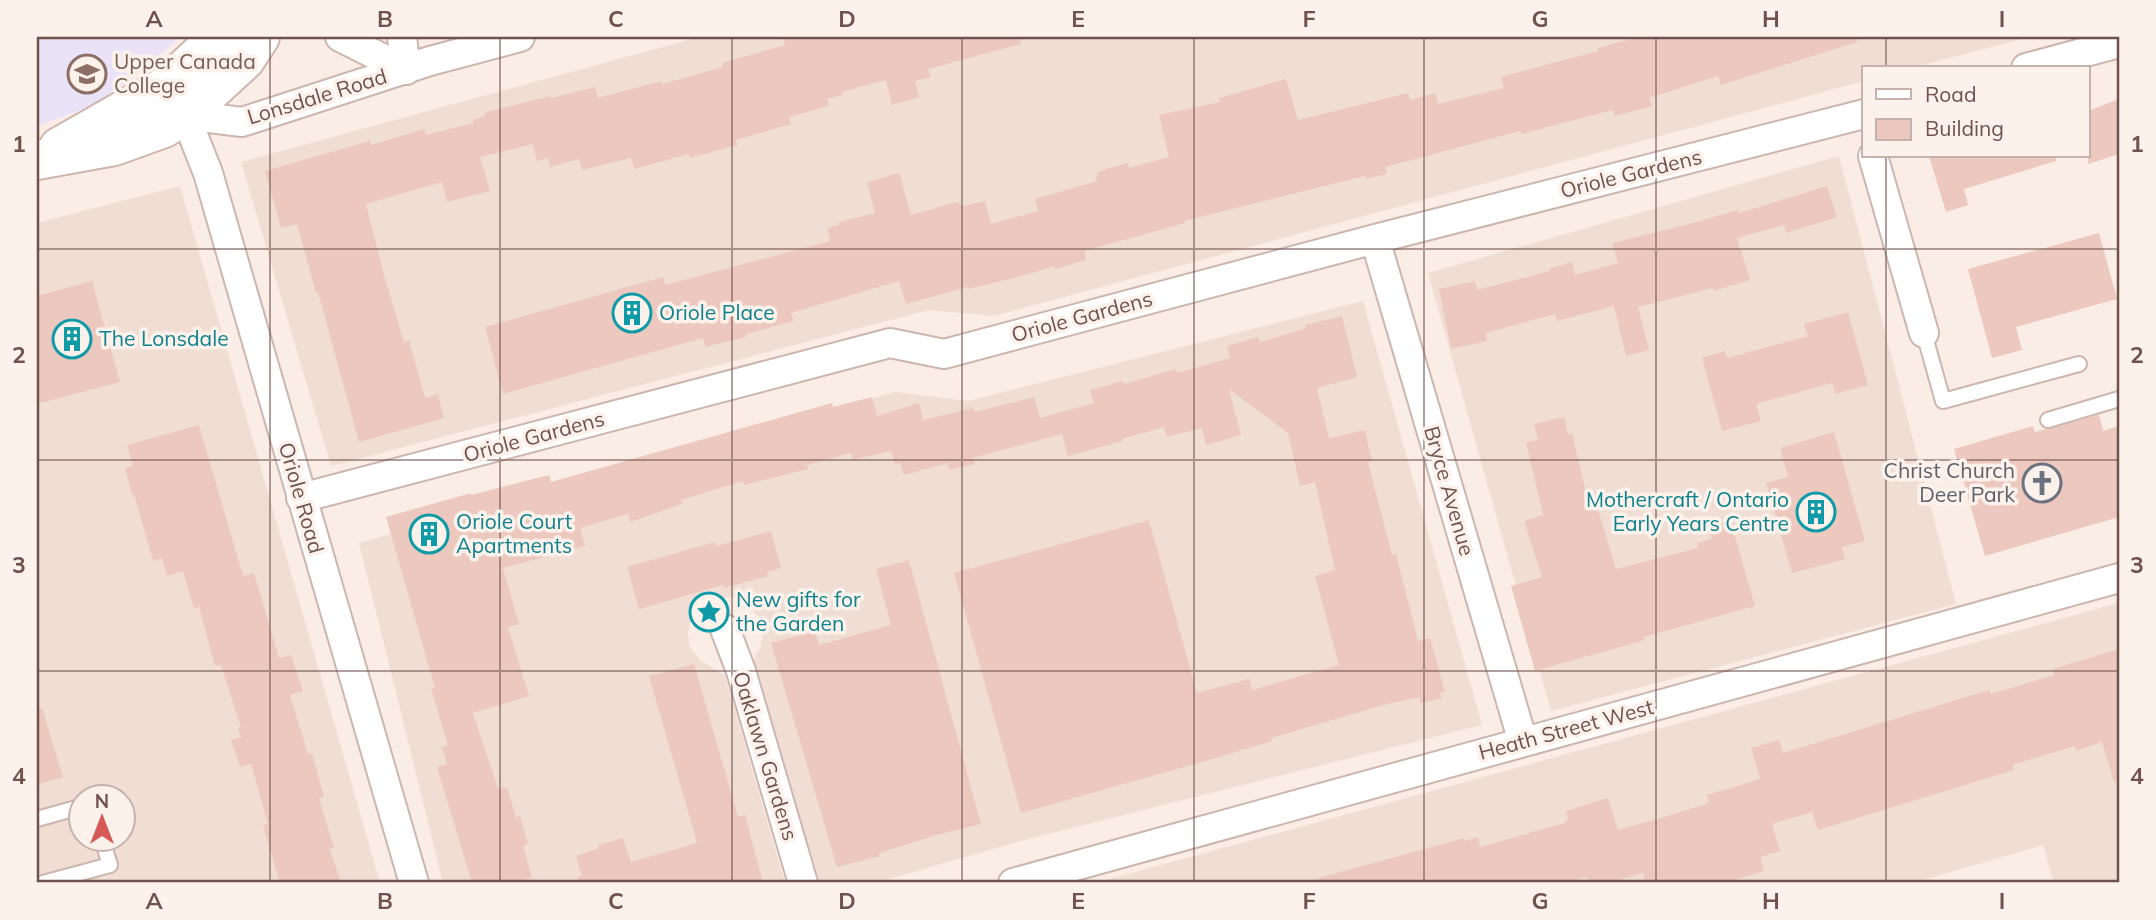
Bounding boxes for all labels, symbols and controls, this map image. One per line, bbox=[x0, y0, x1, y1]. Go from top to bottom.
text: A bbox=[145, 4, 163, 33]
text: B bbox=[377, 4, 393, 33]
text: C bbox=[608, 4, 624, 33]
text: D bbox=[838, 4, 856, 33]
text: E bbox=[1071, 4, 1085, 33]
text: F bbox=[1302, 4, 1316, 33]
text: G bbox=[1531, 4, 1549, 33]
text: H bbox=[1762, 4, 1780, 33]
text: I bbox=[1999, 4, 2005, 33]
place label: Upper Canada College bbox=[114, 48, 256, 98]
school or university icon: Upper Canada College bbox=[66, 53, 108, 95]
street label: Lonsdale Road bbox=[244, 62, 390, 130]
legend bbox=[1862, 66, 2090, 158]
text: Road bbox=[1925, 81, 1976, 107]
text: Building bbox=[1925, 115, 2004, 141]
text: 1 bbox=[12, 129, 26, 158]
text: 1 bbox=[2130, 129, 2144, 158]
street label: Oriole Gardens bbox=[1557, 143, 1704, 203]
street label: Oriole Gardens bbox=[1008, 285, 1155, 347]
building icon: Oriole Place bbox=[611, 292, 653, 334]
place label: Oriole Place bbox=[659, 299, 775, 325]
building icon: The Lonsdale bbox=[51, 318, 93, 360]
place label: The Lonsdale bbox=[99, 325, 229, 351]
text: 2 bbox=[12, 340, 26, 369]
text: 2 bbox=[2130, 340, 2144, 369]
street label: Oriole Gardens bbox=[460, 405, 607, 467]
street label: Bryce Avenue bbox=[1419, 423, 1481, 559]
street label: Oriole Road bbox=[274, 439, 330, 556]
place label: Christ Church Deer Park bbox=[1884, 457, 2015, 507]
church icon: Christ Church Deer Park bbox=[2021, 462, 2063, 504]
place label: Mothercraft / Ontario Early Years Centre bbox=[1586, 486, 1789, 536]
building icon: Mothercraft / Ontario Early Years Centre bbox=[1795, 491, 1837, 533]
place label: Oriole Court Apartments bbox=[456, 508, 572, 558]
building icon: Oriole Court Apartments bbox=[408, 513, 450, 555]
text: 3 bbox=[12, 550, 26, 579]
text: 3 bbox=[2130, 550, 2144, 579]
place label: New gifts for the Garden bbox=[736, 586, 861, 636]
place icon: New gifts for the Garden bbox=[688, 591, 730, 633]
street label: Oaklawn Gardens bbox=[728, 668, 804, 843]
street label: Heath Street West bbox=[1475, 693, 1656, 765]
text: 4 bbox=[12, 761, 26, 790]
text: 4 bbox=[2130, 761, 2144, 790]
north arrow bbox=[66, 783, 136, 853]
text: N bbox=[95, 789, 109, 813]
text: A bbox=[145, 886, 163, 915]
text: B bbox=[377, 886, 393, 915]
text: C bbox=[608, 886, 624, 915]
text: D bbox=[838, 886, 856, 915]
text: E bbox=[1071, 886, 1085, 915]
text: F bbox=[1302, 886, 1316, 915]
text: G bbox=[1531, 886, 1549, 915]
text: H bbox=[1762, 886, 1780, 915]
text: I bbox=[1999, 886, 2005, 915]

